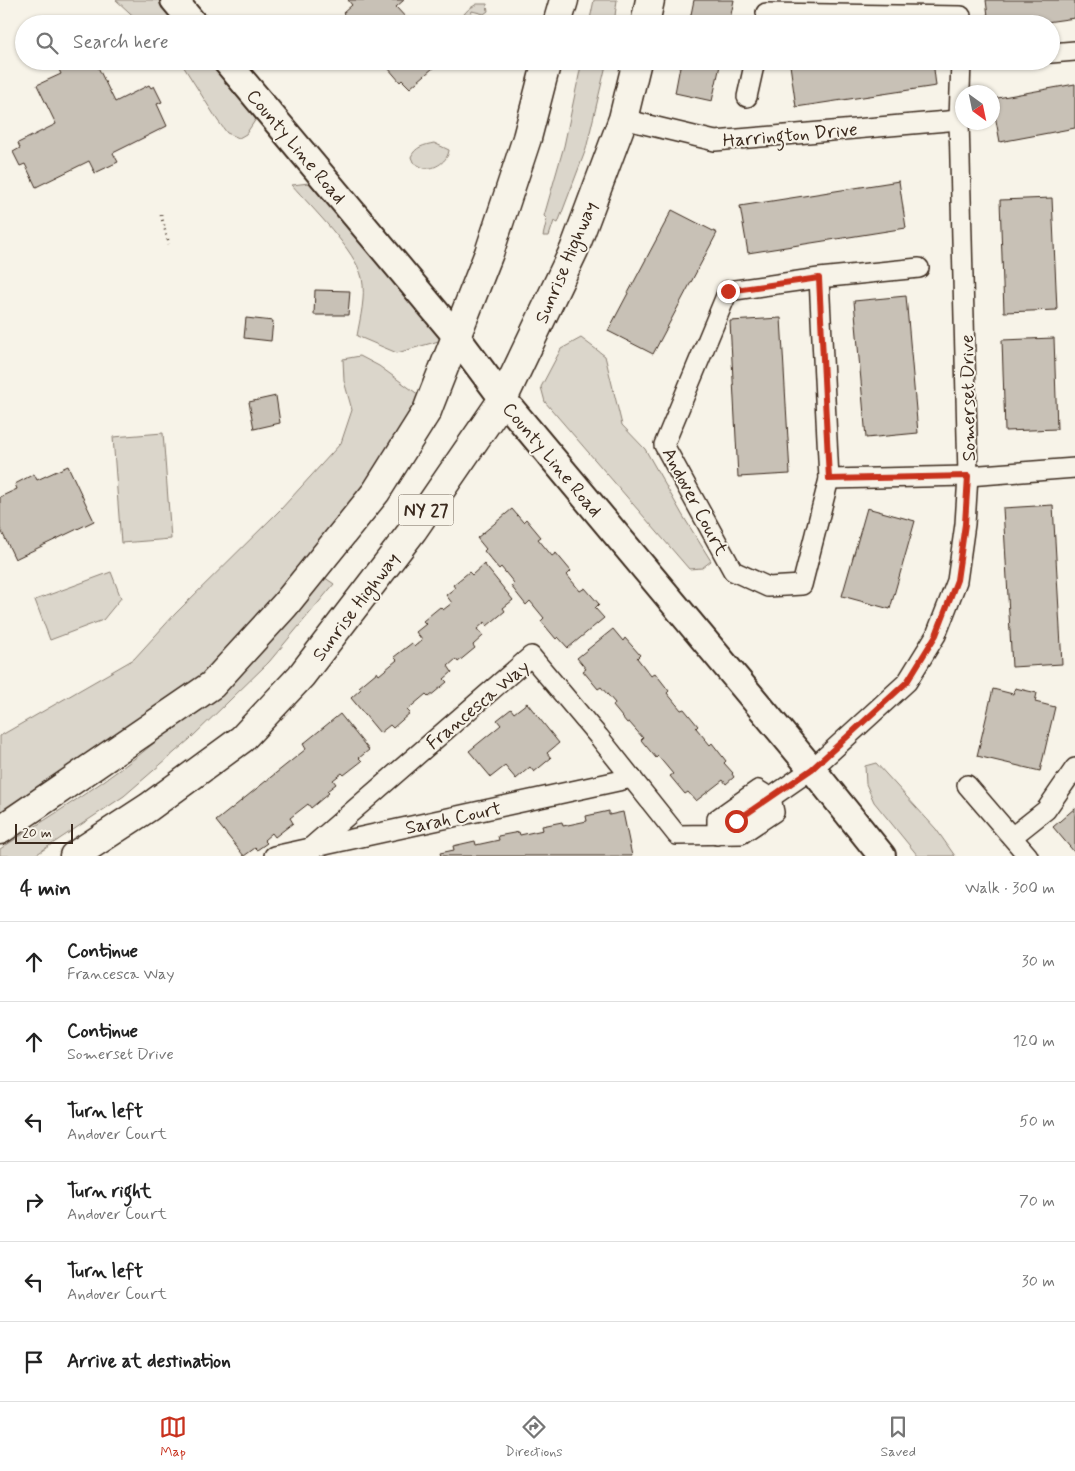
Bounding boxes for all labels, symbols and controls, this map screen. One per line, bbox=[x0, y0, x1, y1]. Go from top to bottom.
search box bbox=[15, 15, 1060, 70]
icon: search bbox=[33, 29, 61, 57]
text: Search here bbox=[73, 30, 169, 55]
street label: County Line Road bbox=[240, 84, 351, 210]
north arrow bbox=[955, 85, 1000, 130]
street label: Harrington Drive bbox=[722, 117, 859, 157]
street label: Sunrise Highway bbox=[529, 198, 605, 328]
route end bbox=[717, 280, 740, 303]
street label: Somerset Drive bbox=[955, 334, 982, 462]
street label: County Line Road bbox=[496, 397, 607, 523]
street label: Andover Court bbox=[656, 443, 734, 560]
road number: NY 27 bbox=[398, 494, 454, 526]
street label: Sunrise Highway bbox=[307, 547, 407, 668]
street label: Francesca Way bbox=[421, 655, 535, 756]
street label: Sarah Court bbox=[403, 796, 504, 841]
route start bbox=[725, 810, 748, 833]
scale bar bbox=[15, 821, 72, 844]
text: 20 m bbox=[22, 824, 52, 842]
text: 4 min bbox=[20, 875, 71, 903]
text: Walk · 300 m bbox=[965, 878, 1055, 899]
text: Continue bbox=[67, 939, 138, 964]
icon: ahead bbox=[20, 948, 48, 976]
text: 30 m bbox=[1022, 951, 1055, 972]
text: Francesca Way bbox=[67, 964, 174, 985]
text: Continue bbox=[67, 1019, 138, 1044]
icon: ahead bbox=[20, 1028, 48, 1056]
text: 120 m bbox=[1013, 1031, 1055, 1052]
text: Somerset Drive bbox=[67, 1044, 174, 1065]
text: Turn left bbox=[67, 1099, 143, 1124]
icon: left bbox=[20, 1108, 48, 1136]
text: 50 m bbox=[1019, 1111, 1055, 1132]
text: Andover Court bbox=[67, 1124, 167, 1145]
text: Turn right bbox=[67, 1179, 151, 1204]
icon: right bbox=[20, 1188, 48, 1216]
text: 70 m bbox=[1019, 1191, 1055, 1212]
text: Andover Court bbox=[67, 1204, 167, 1225]
text: Turn left bbox=[67, 1259, 143, 1284]
icon: left bbox=[20, 1268, 48, 1296]
text: 30 m bbox=[1022, 1271, 1055, 1292]
text: Andover Court bbox=[67, 1284, 167, 1305]
icon: arrive bbox=[20, 1348, 48, 1376]
text: Arrive at destination bbox=[67, 1349, 231, 1374]
tab: Map bbox=[159, 1413, 187, 1461]
tab: Directions bbox=[505, 1413, 563, 1461]
tab: Saved bbox=[881, 1413, 916, 1461]

